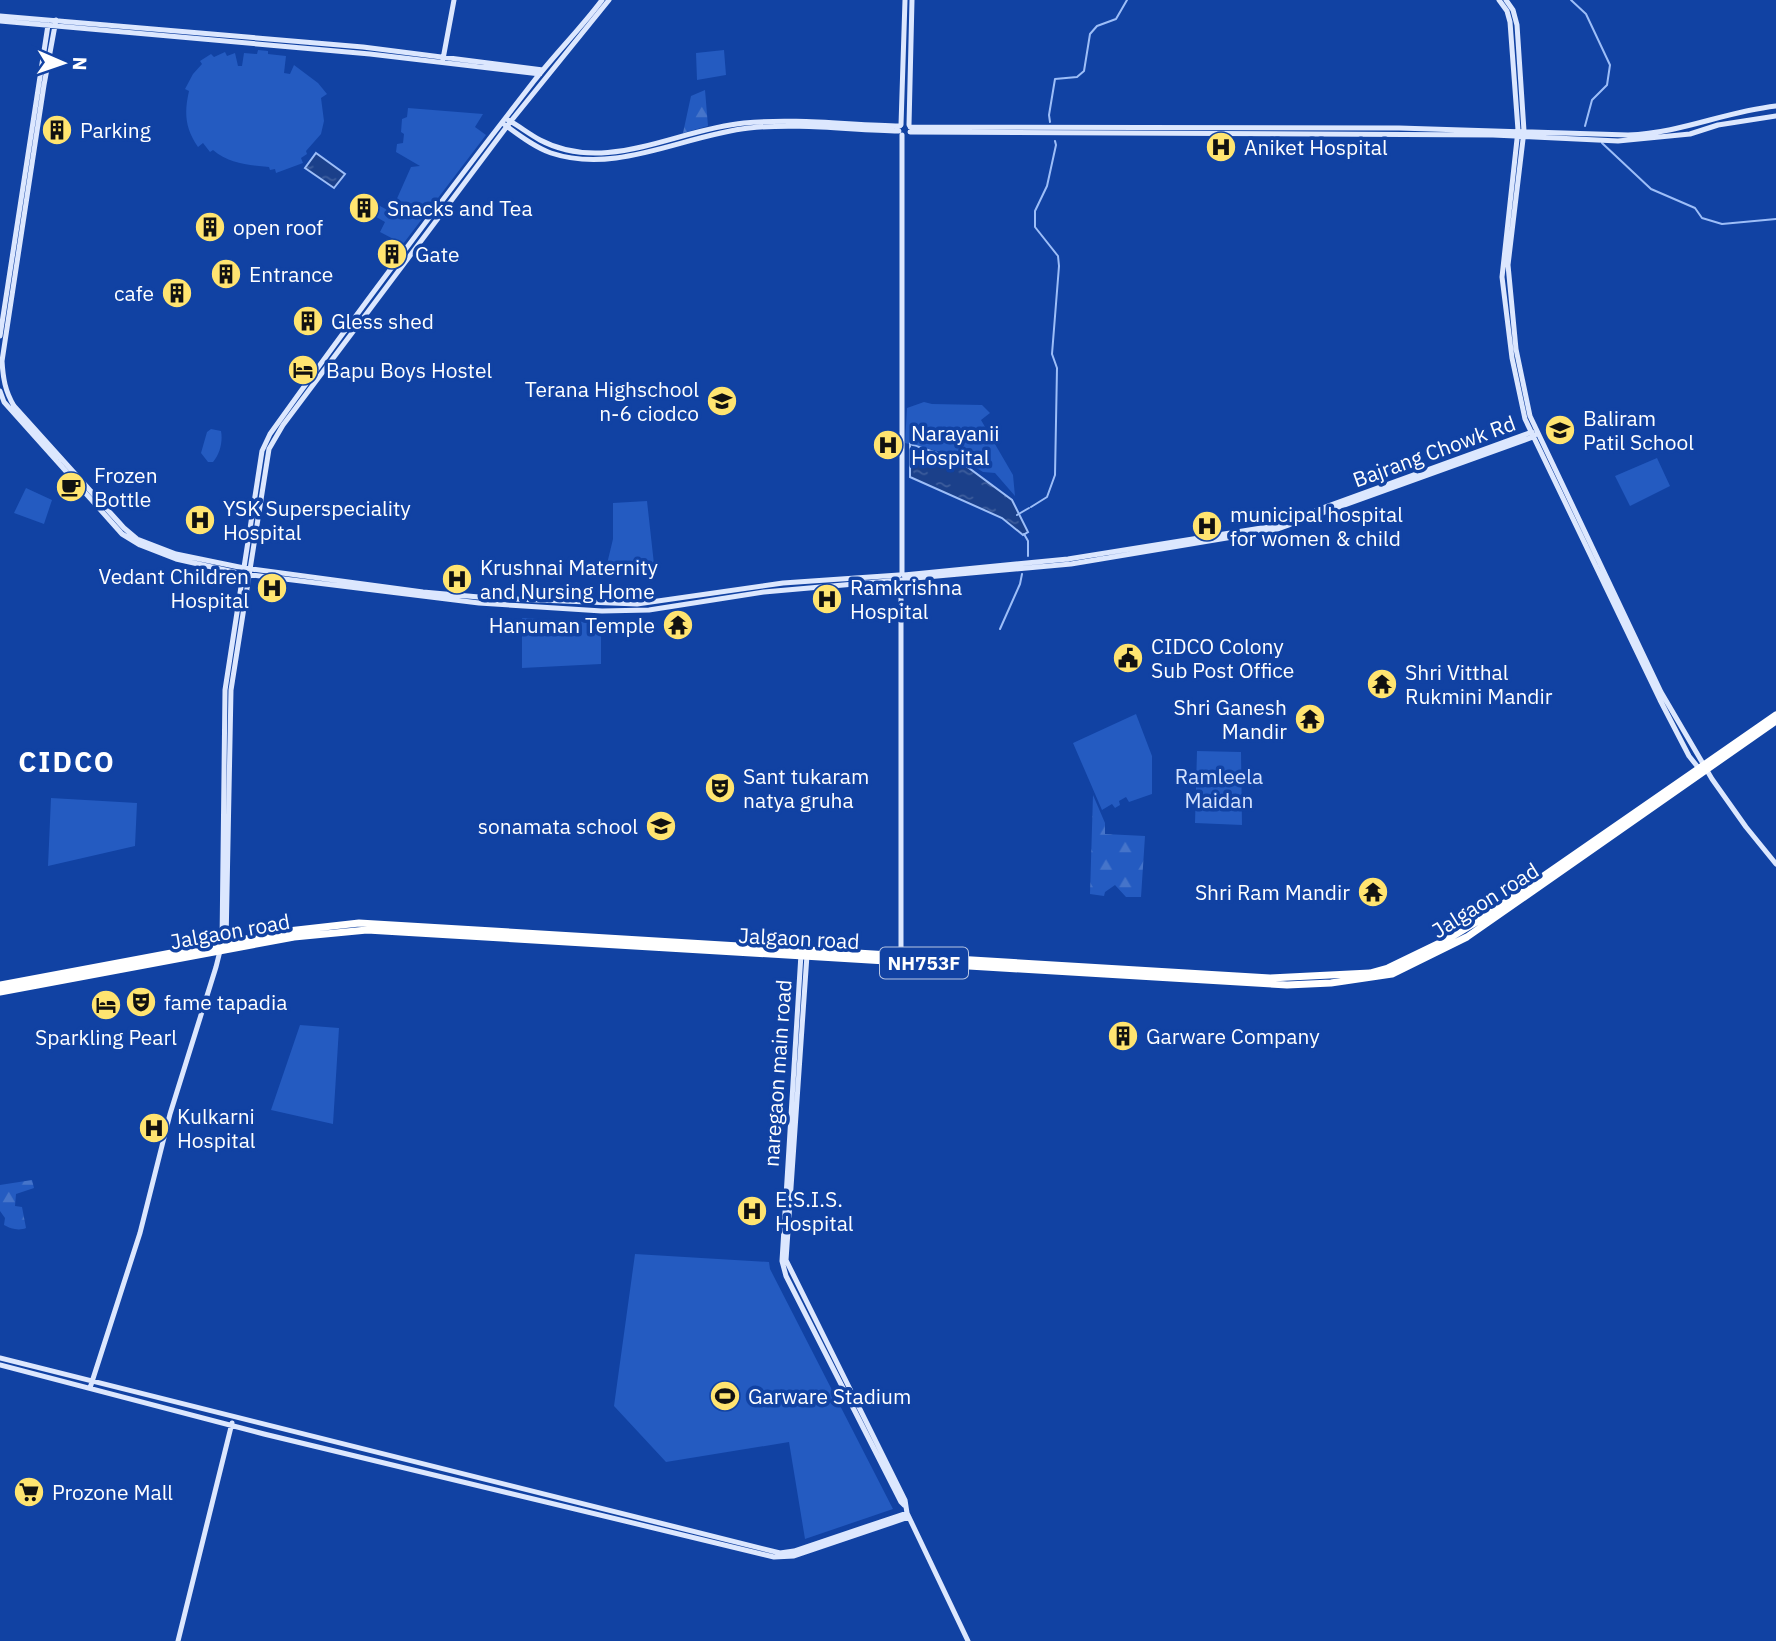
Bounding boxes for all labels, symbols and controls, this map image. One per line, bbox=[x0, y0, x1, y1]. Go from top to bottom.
north arrow bbox=[28, 28, 98, 98]
text: N bbox=[68, 56, 92, 71]
building icon: Parking bbox=[40, 113, 74, 147]
place label: Parking bbox=[80, 116, 151, 144]
hospital icon: Aniket Hospital bbox=[1204, 130, 1238, 164]
place label: Aniket Hospital bbox=[1244, 133, 1388, 161]
building icon: Snacks and Tea bbox=[347, 191, 381, 225]
place label: Snacks and Tea bbox=[387, 194, 533, 222]
building icon: open roof bbox=[193, 210, 227, 244]
place label: open roof bbox=[233, 213, 323, 241]
building icon: Gate bbox=[375, 237, 409, 271]
place label: Gate bbox=[415, 240, 460, 268]
building icon: Entrance bbox=[209, 257, 243, 291]
place label: Entrance bbox=[249, 260, 333, 288]
building icon: cafe bbox=[160, 276, 194, 310]
place label: cafe bbox=[114, 279, 154, 307]
building icon: Gless shed bbox=[291, 304, 325, 338]
place label: Gless shed bbox=[331, 307, 434, 335]
hotel icon: Bapu Boys Hostel bbox=[286, 353, 320, 387]
place label: Bapu Boys Hostel bbox=[326, 356, 492, 384]
place label: Terana Highschool n-6 ciodco bbox=[525, 375, 699, 427]
school or university icon: Terana Highschool n-6 ciodco bbox=[705, 384, 739, 418]
place label: Baliram Patil School bbox=[1583, 404, 1694, 456]
street label: Bajrang Chowk Rd bbox=[1349, 409, 1519, 493]
school or university icon: Baliram Patil School bbox=[1543, 413, 1577, 447]
place label: Narayanii Hospital bbox=[911, 419, 1000, 471]
hospital icon: Narayanii Hospital bbox=[871, 428, 905, 462]
place label: Frozen Bottle bbox=[94, 461, 158, 513]
cafe icon: Frozen Bottle bbox=[54, 470, 88, 504]
place label: YSK Superspeciality Hospital bbox=[223, 494, 411, 546]
place label: municipal hospital for women & child bbox=[1230, 500, 1403, 552]
hospital icon: YSK Superspeciality Hospital bbox=[183, 503, 217, 537]
hospital icon: municipal hospital for women & child bbox=[1190, 509, 1224, 543]
place label: Krushnai Maternity and Nursing Home bbox=[480, 553, 659, 605]
place label: Vedant Children Hospital bbox=[98, 562, 249, 614]
hospital icon: Krushnai Maternity and Nursing Home bbox=[440, 562, 474, 596]
hospital icon: Vedant Children Hospital bbox=[255, 571, 289, 605]
place label: Ramkrishna Hospital bbox=[850, 573, 962, 625]
hospital icon: Ramkrishna Hospital bbox=[810, 582, 844, 616]
temple icon: Hanuman Temple bbox=[661, 608, 695, 642]
place label: Hanuman Temple bbox=[489, 611, 655, 639]
place label: CIDCO Colony Sub Post Office bbox=[1151, 632, 1294, 684]
public building icon: CIDCO Colony Sub Post Office bbox=[1111, 641, 1145, 675]
place label: Shri Vitthal Rukmini Mandir bbox=[1405, 658, 1553, 710]
temple icon: Shri Vitthal Rukmini Mandir bbox=[1365, 667, 1399, 701]
place label: Shri Ganesh Mandir bbox=[1174, 693, 1287, 745]
temple icon: Shri Ganesh Mandir bbox=[1293, 702, 1327, 736]
district label: CIDCO bbox=[18, 743, 116, 780]
place label: Sant tukaram natya gruha bbox=[743, 762, 869, 814]
park label: Ramleela Maidan bbox=[1175, 762, 1263, 814]
theatre icon: Sant tukaram natya gruha bbox=[703, 771, 737, 805]
school or university icon: sonamata school bbox=[644, 809, 678, 843]
place label: sonamata school bbox=[478, 812, 638, 840]
street label: Jalgaon road bbox=[1426, 856, 1544, 944]
temple icon: Shri Ram Mandir bbox=[1356, 875, 1390, 909]
place label: Shri Ram Mandir bbox=[1195, 878, 1350, 906]
street label: Jalgaon road bbox=[168, 907, 292, 955]
street label: Jalgaon road bbox=[738, 921, 860, 955]
road number: NH753F bbox=[880, 948, 968, 979]
street label: naregaon main road bbox=[756, 978, 798, 1168]
theatre icon: fame tapadia bbox=[124, 985, 158, 1019]
hotel icon: Sparkling Pearl bbox=[89, 988, 123, 1022]
place label: fame tapadia bbox=[164, 988, 287, 1016]
building icon: Garware Company bbox=[1106, 1019, 1140, 1053]
place label: Garware Company bbox=[1146, 1022, 1320, 1050]
place label: Sparkling Pearl bbox=[35, 1023, 177, 1051]
place label: Kulkarni Hospital bbox=[177, 1102, 256, 1154]
hospital icon: Kulkarni Hospital bbox=[137, 1111, 171, 1145]
place label: E.S.I.S. Hospital bbox=[775, 1185, 854, 1237]
hospital icon: E.S.I.S. Hospital bbox=[735, 1194, 769, 1228]
sports icon: Garware Stadium bbox=[708, 1379, 742, 1413]
place label: Garware Stadium bbox=[748, 1382, 911, 1410]
supermarket icon: Prozone Mall bbox=[12, 1475, 46, 1509]
place label: Prozone Mall bbox=[52, 1478, 173, 1506]

